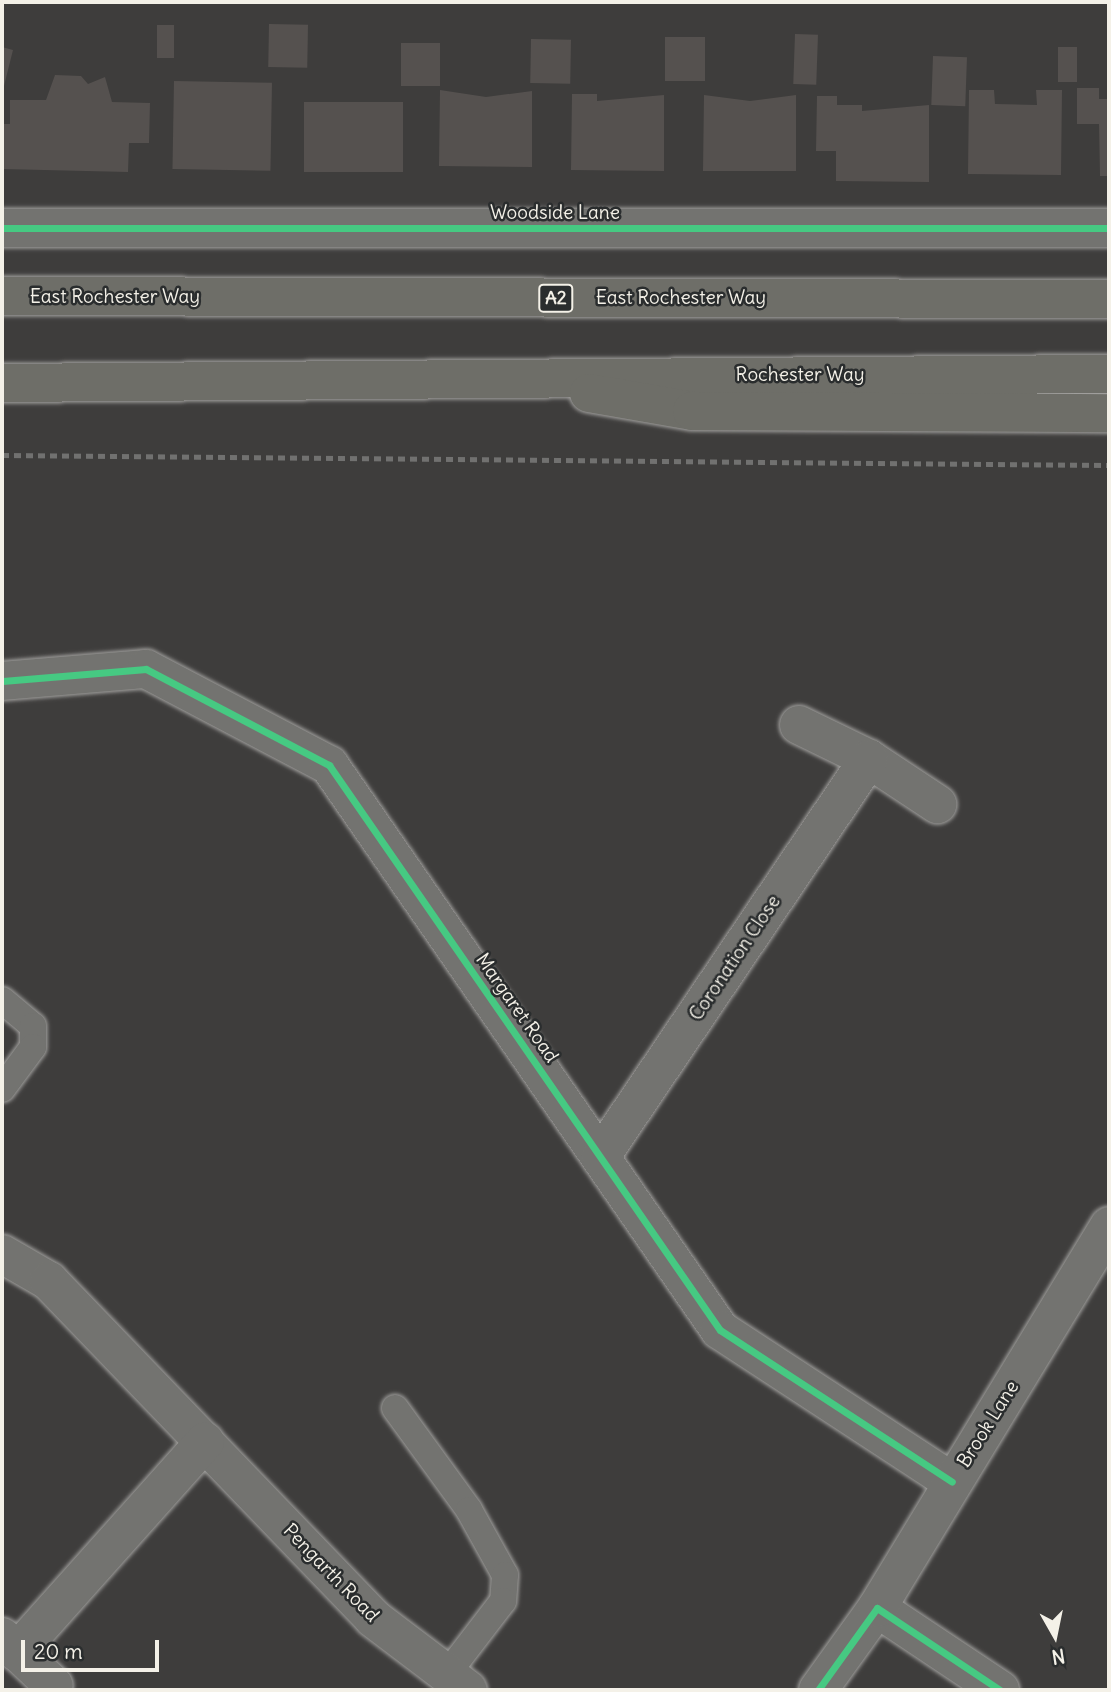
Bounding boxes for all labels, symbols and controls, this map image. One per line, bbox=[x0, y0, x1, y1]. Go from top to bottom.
street label: Woodside Lane bbox=[490, 202, 620, 224]
road number: A2 bbox=[537, 284, 575, 312]
street label: East Rochester Way bbox=[30, 286, 200, 308]
street label: East Rochester Way bbox=[596, 287, 766, 309]
street label: Rochester Way bbox=[735, 364, 865, 386]
street label: Coronation Close bbox=[685, 891, 785, 1025]
street label: Margaret Road bbox=[471, 949, 563, 1067]
street label: Brook Lane bbox=[952, 1376, 1024, 1472]
street label: Pengarth Road bbox=[278, 1519, 384, 1627]
north arrow bbox=[1020, 1601, 1090, 1671]
scale bar bbox=[24, 1626, 163, 1670]
text: 20 m bbox=[34, 1638, 83, 1665]
text: N bbox=[1050, 1644, 1067, 1670]

